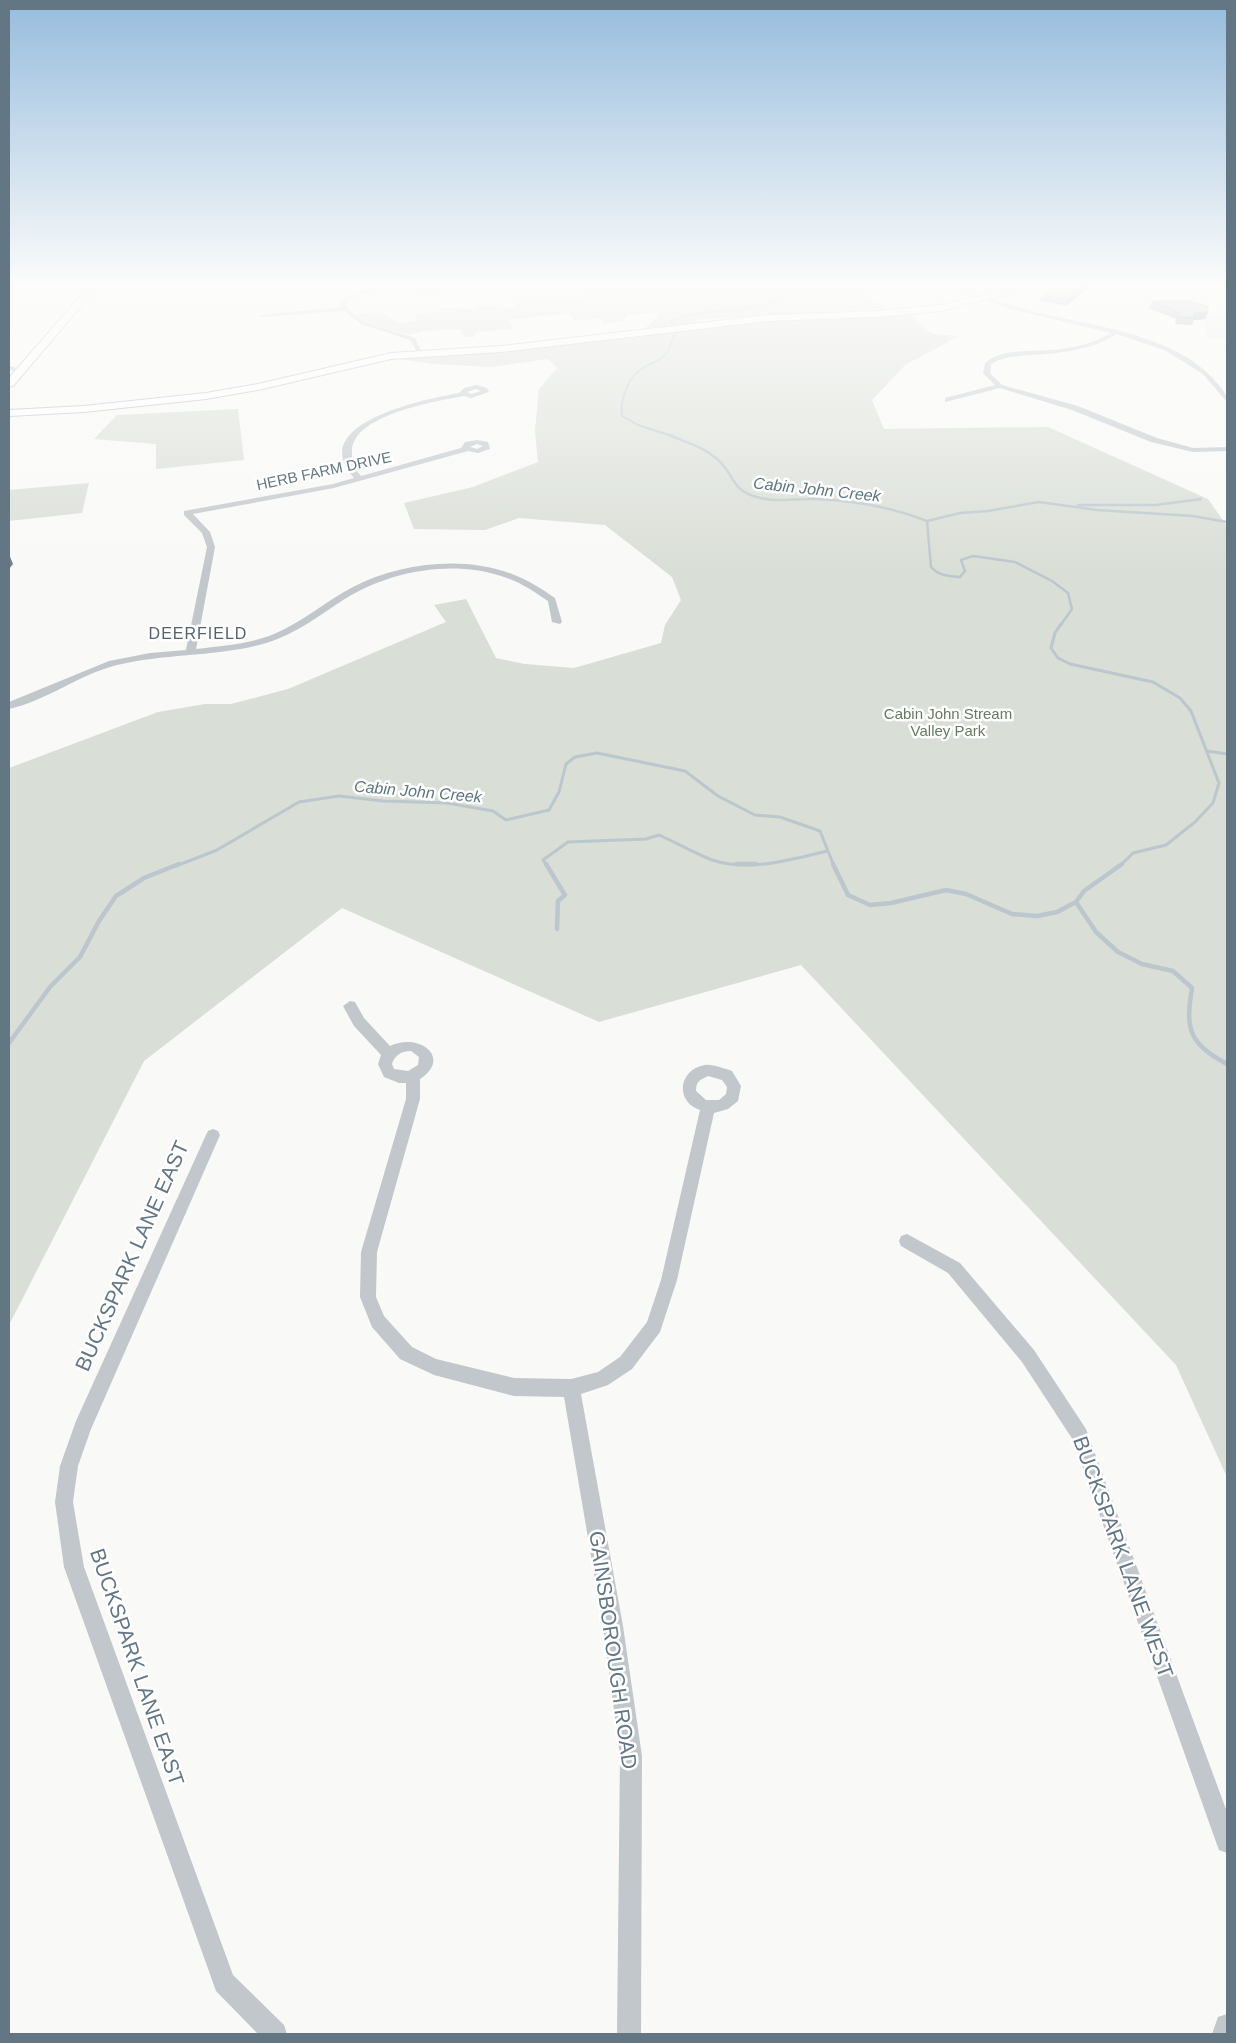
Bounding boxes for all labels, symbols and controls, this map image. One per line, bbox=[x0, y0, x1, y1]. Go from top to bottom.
street label: HERB FARM DRIVE bbox=[255, 448, 393, 493]
water label: Cabin John Creek bbox=[752, 474, 883, 505]
district label: DEERFIELD bbox=[149, 625, 247, 642]
park label: Cabin John Stream Valley Park bbox=[884, 705, 1012, 739]
water label: Cabin John Creek bbox=[353, 777, 483, 806]
street label: BUCKSPARK LANE EAST bbox=[70, 1137, 193, 1374]
street label: BUCKSPARK LANE WEST bbox=[1069, 1433, 1178, 1681]
street label: GAINSBOROUGH ROAD bbox=[585, 1529, 642, 1771]
street label: BUCKSPARK LANE EAST bbox=[86, 1545, 189, 1789]

